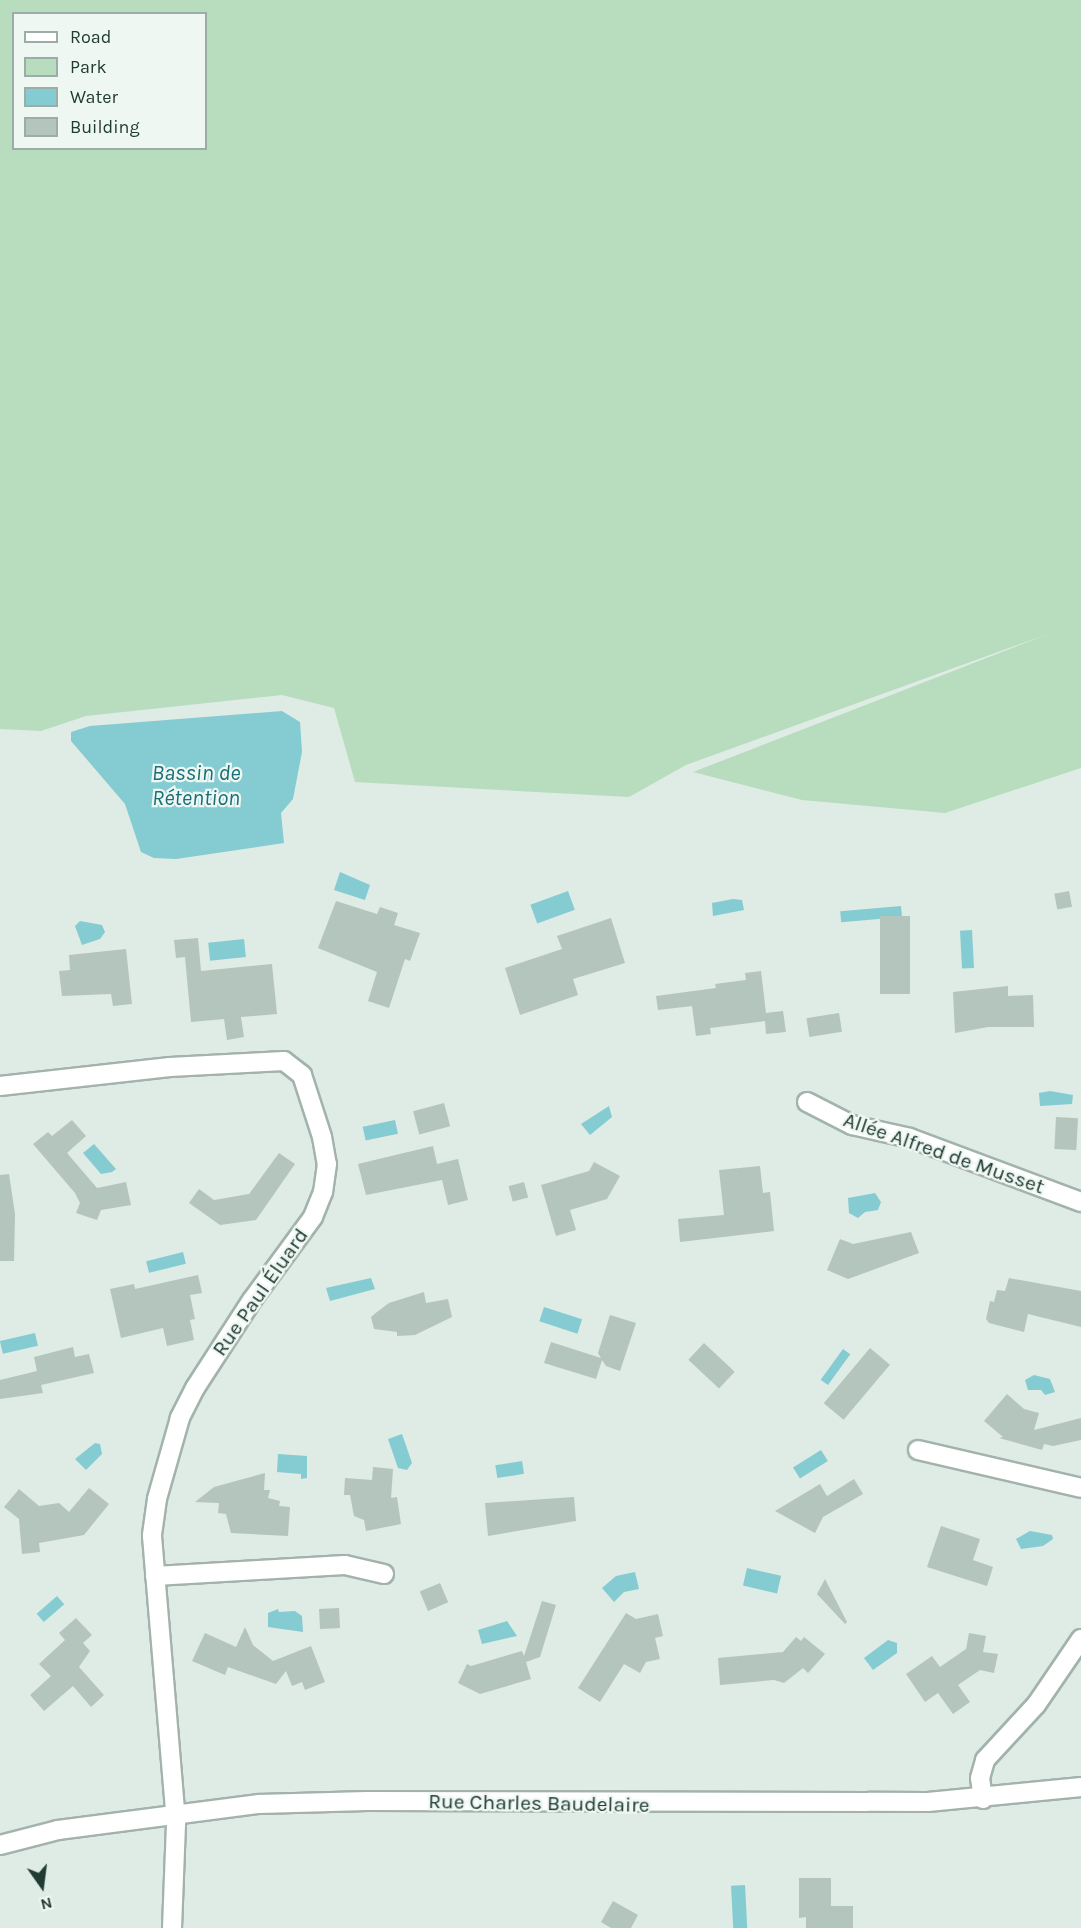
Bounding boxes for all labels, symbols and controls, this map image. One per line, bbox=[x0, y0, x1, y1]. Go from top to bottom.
legend bbox=[12, 12, 207, 150]
text: Road bbox=[70, 26, 111, 48]
text: Park bbox=[70, 56, 107, 78]
text: Water bbox=[70, 86, 118, 108]
text: Building bbox=[70, 116, 140, 138]
water label: Bassin de Rétention bbox=[152, 760, 240, 812]
street label: Allée Alfred de Musset bbox=[840, 1107, 1048, 1199]
street label: Rue Paul Éluard bbox=[207, 1223, 313, 1361]
street label: Rue Charles Baudelaire bbox=[428, 1788, 650, 1818]
north arrow bbox=[12, 1856, 72, 1916]
text: N bbox=[39, 1893, 54, 1915]

